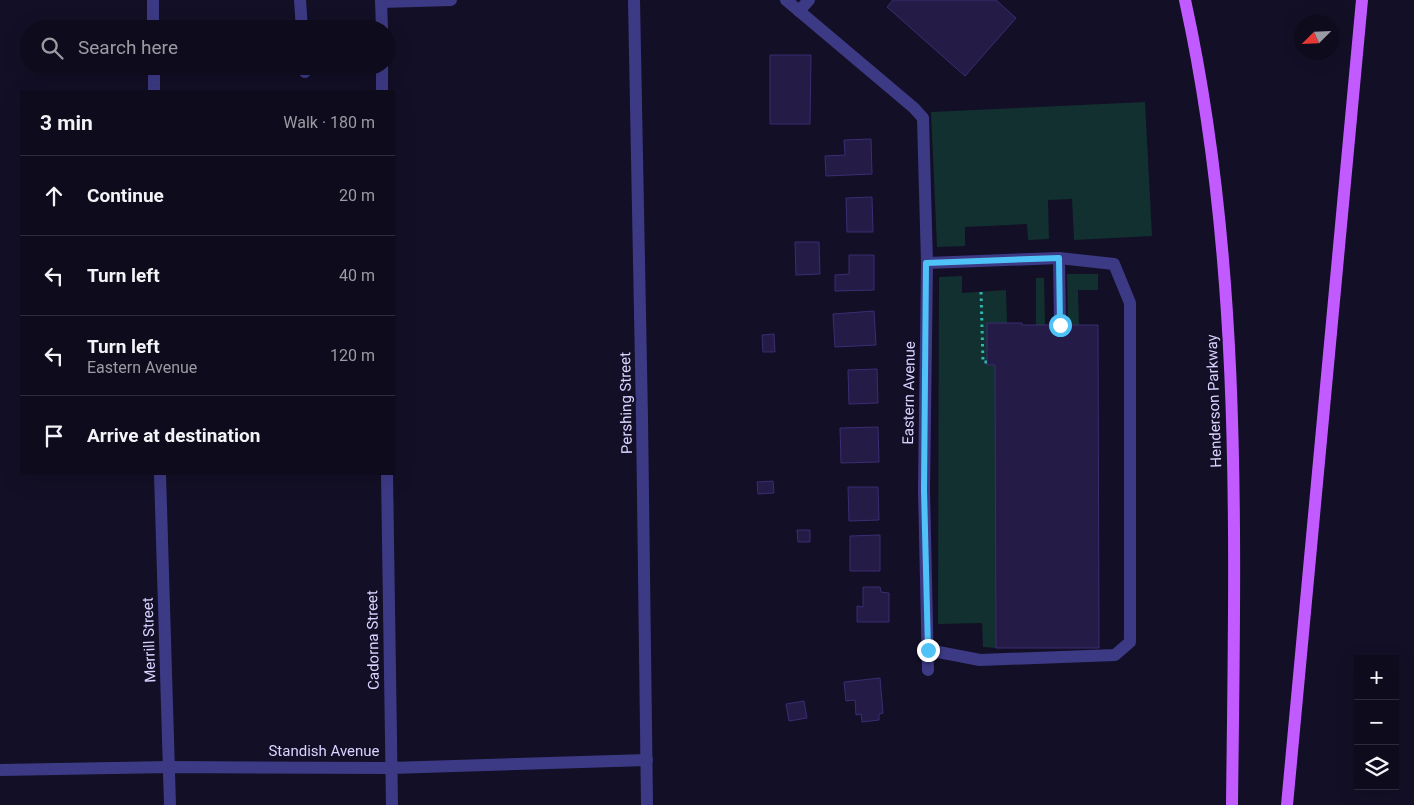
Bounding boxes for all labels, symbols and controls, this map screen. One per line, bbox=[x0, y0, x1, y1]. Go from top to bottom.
north arrow bbox=[1294, 15, 1339, 60]
search box bbox=[20, 20, 395, 75]
icon: search bbox=[38, 34, 66, 62]
text: Search here bbox=[78, 36, 178, 59]
text: 3 min bbox=[40, 111, 93, 135]
text: Walk · 180 m bbox=[283, 113, 375, 132]
icon: ahead bbox=[40, 182, 68, 210]
text: Continue bbox=[87, 184, 164, 207]
text: 20 m bbox=[339, 186, 375, 205]
icon: left bbox=[40, 262, 68, 290]
text: Turn left bbox=[87, 264, 160, 287]
text: 40 m bbox=[339, 266, 375, 285]
route start bbox=[1049, 314, 1072, 337]
street label: Henderson Parkway bbox=[1203, 334, 1225, 468]
text: Turn left bbox=[87, 335, 160, 358]
street label: Eastern Avenue bbox=[899, 341, 919, 445]
icon: left bbox=[40, 342, 68, 370]
text: 120 m bbox=[330, 346, 375, 365]
street label: Pershing Street bbox=[616, 352, 636, 454]
text: Eastern Avenue bbox=[87, 358, 197, 377]
icon: arrive bbox=[40, 422, 68, 450]
text: Arrive at destination bbox=[87, 424, 260, 447]
street label: Cadorna Street bbox=[363, 590, 383, 690]
street label: Merrill Street bbox=[139, 597, 159, 683]
route end bbox=[917, 639, 940, 662]
map controls bbox=[1354, 655, 1399, 790]
button: + bbox=[1354, 655, 1399, 700]
button: − bbox=[1354, 700, 1399, 745]
street label: Standish Avenue bbox=[268, 742, 380, 760]
button: layers bbox=[1354, 745, 1399, 790]

